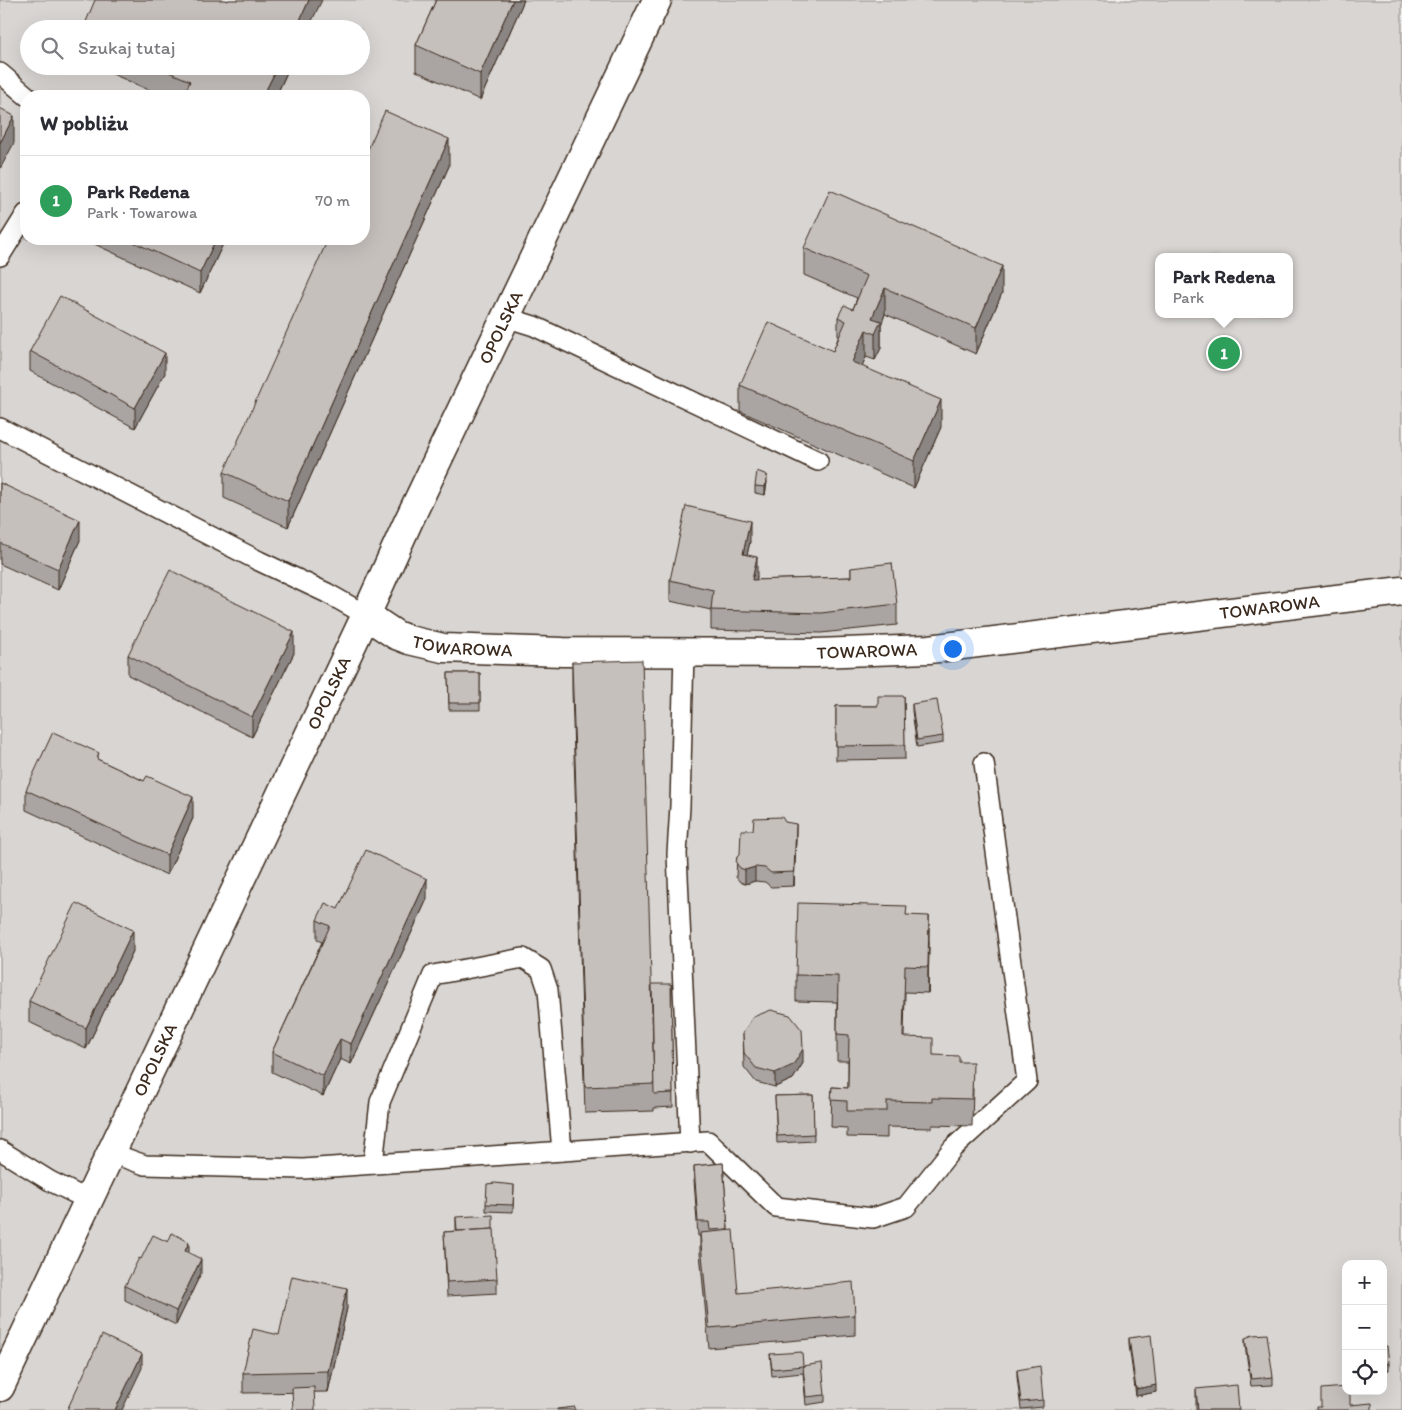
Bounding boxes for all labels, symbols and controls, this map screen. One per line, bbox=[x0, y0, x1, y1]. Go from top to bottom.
search box bbox=[20, 20, 370, 75]
icon: search bbox=[38, 34, 66, 62]
text: Szukaj tutaj bbox=[78, 36, 175, 59]
text: W pobliżu bbox=[40, 110, 128, 135]
text: Park Redena bbox=[87, 180, 190, 203]
text: 1 bbox=[52, 191, 60, 210]
text: 70 m bbox=[315, 191, 350, 210]
text: Park · Towarowa bbox=[87, 203, 197, 222]
popup bbox=[1155, 253, 1293, 318]
text: Park Redena bbox=[1173, 265, 1275, 288]
street label: OPOLSKA bbox=[474, 287, 528, 368]
text: Park bbox=[1173, 288, 1204, 307]
pin: 1 bbox=[1208, 334, 1240, 372]
street label: TOWAROWA bbox=[1218, 590, 1321, 624]
street label: TOWAROWA bbox=[410, 630, 513, 661]
your location bbox=[940, 636, 966, 662]
street label: TOWAROWA bbox=[816, 638, 918, 664]
street label: OPOLSKA bbox=[302, 652, 356, 733]
street label: OPOLSKA bbox=[128, 1019, 182, 1100]
map controls bbox=[1342, 1260, 1387, 1395]
button: + bbox=[1342, 1260, 1387, 1305]
button: − bbox=[1342, 1305, 1387, 1350]
button: locate bbox=[1342, 1350, 1387, 1395]

